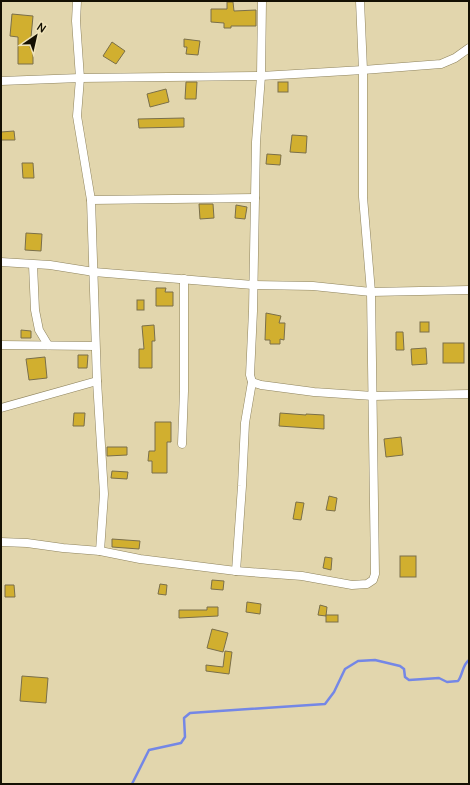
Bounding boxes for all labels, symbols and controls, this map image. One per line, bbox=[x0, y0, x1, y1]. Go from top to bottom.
north arrow bbox=[16, 16, 56, 56]
text: N bbox=[34, 19, 49, 36]

